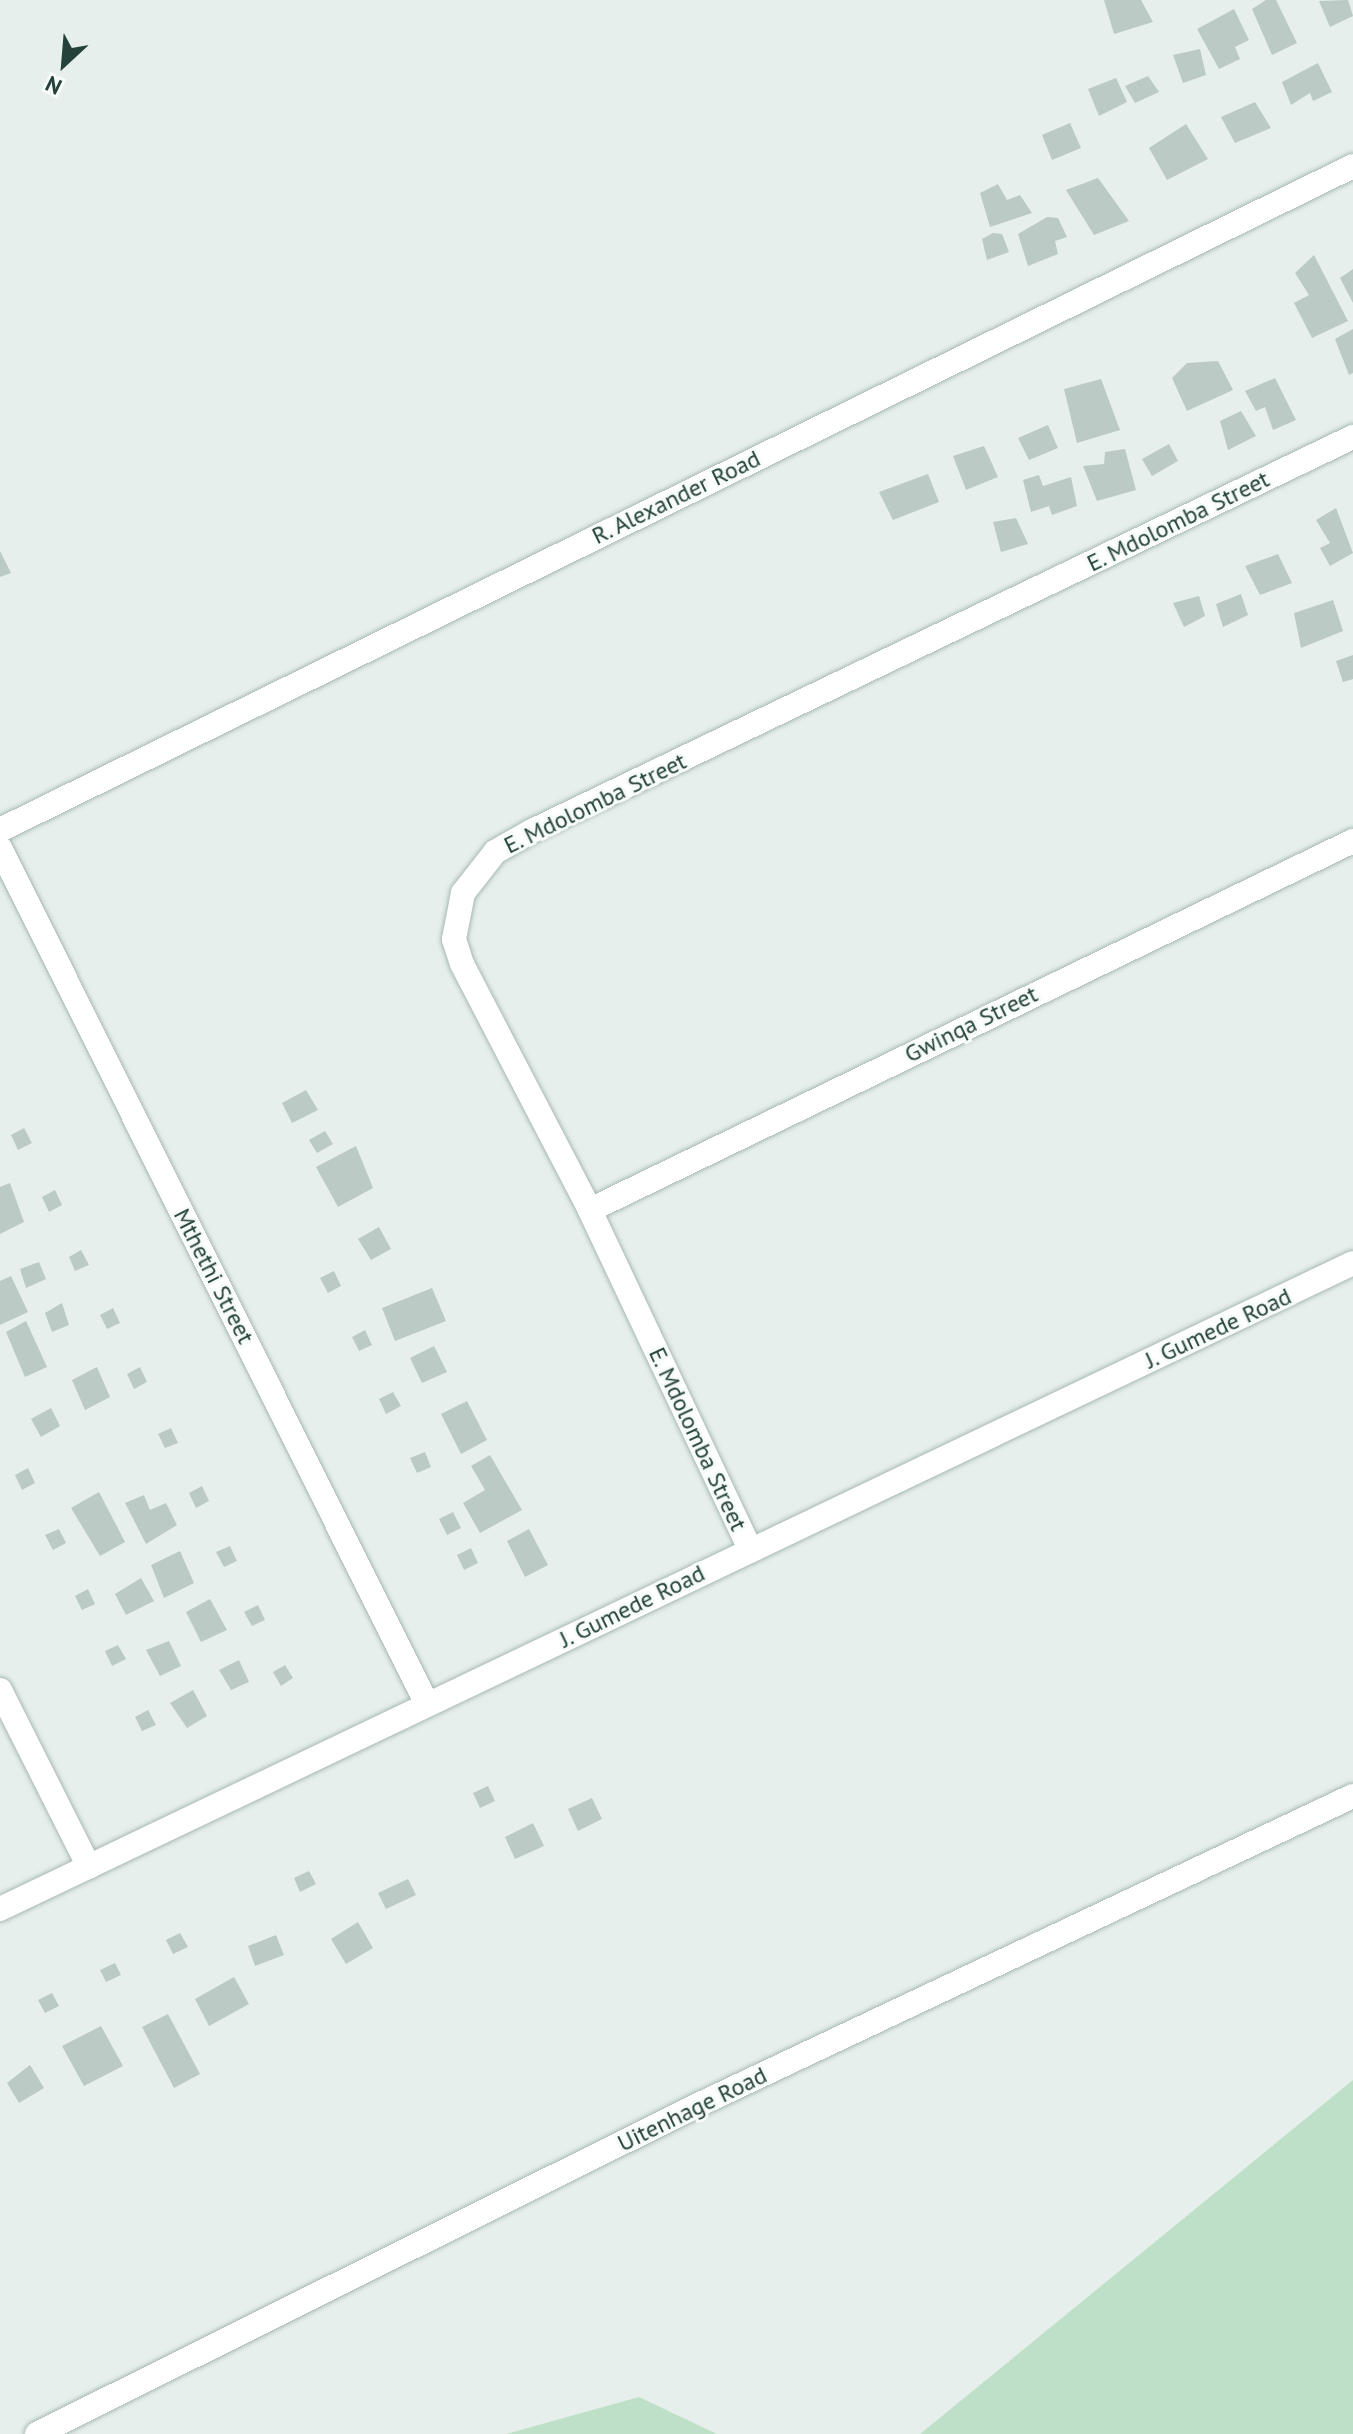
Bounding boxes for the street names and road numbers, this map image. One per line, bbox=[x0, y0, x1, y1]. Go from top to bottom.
street label: R. Alexander Road bbox=[586, 443, 766, 551]
street label: E. Mdolomba Street bbox=[1081, 464, 1275, 578]
street label: E. Mdolomba Street bbox=[498, 746, 692, 860]
street label: Gwinqa Street bbox=[900, 979, 1042, 1069]
street label: Mthethi Street bbox=[168, 1204, 260, 1348]
street label: J. Gumede Road bbox=[1139, 1281, 1297, 1375]
street label: E. Mdolomba Street bbox=[642, 1342, 754, 1536]
street label: J. Gumede Road bbox=[554, 1558, 710, 1654]
street label: Uitenhage Road bbox=[613, 2060, 771, 2158]

